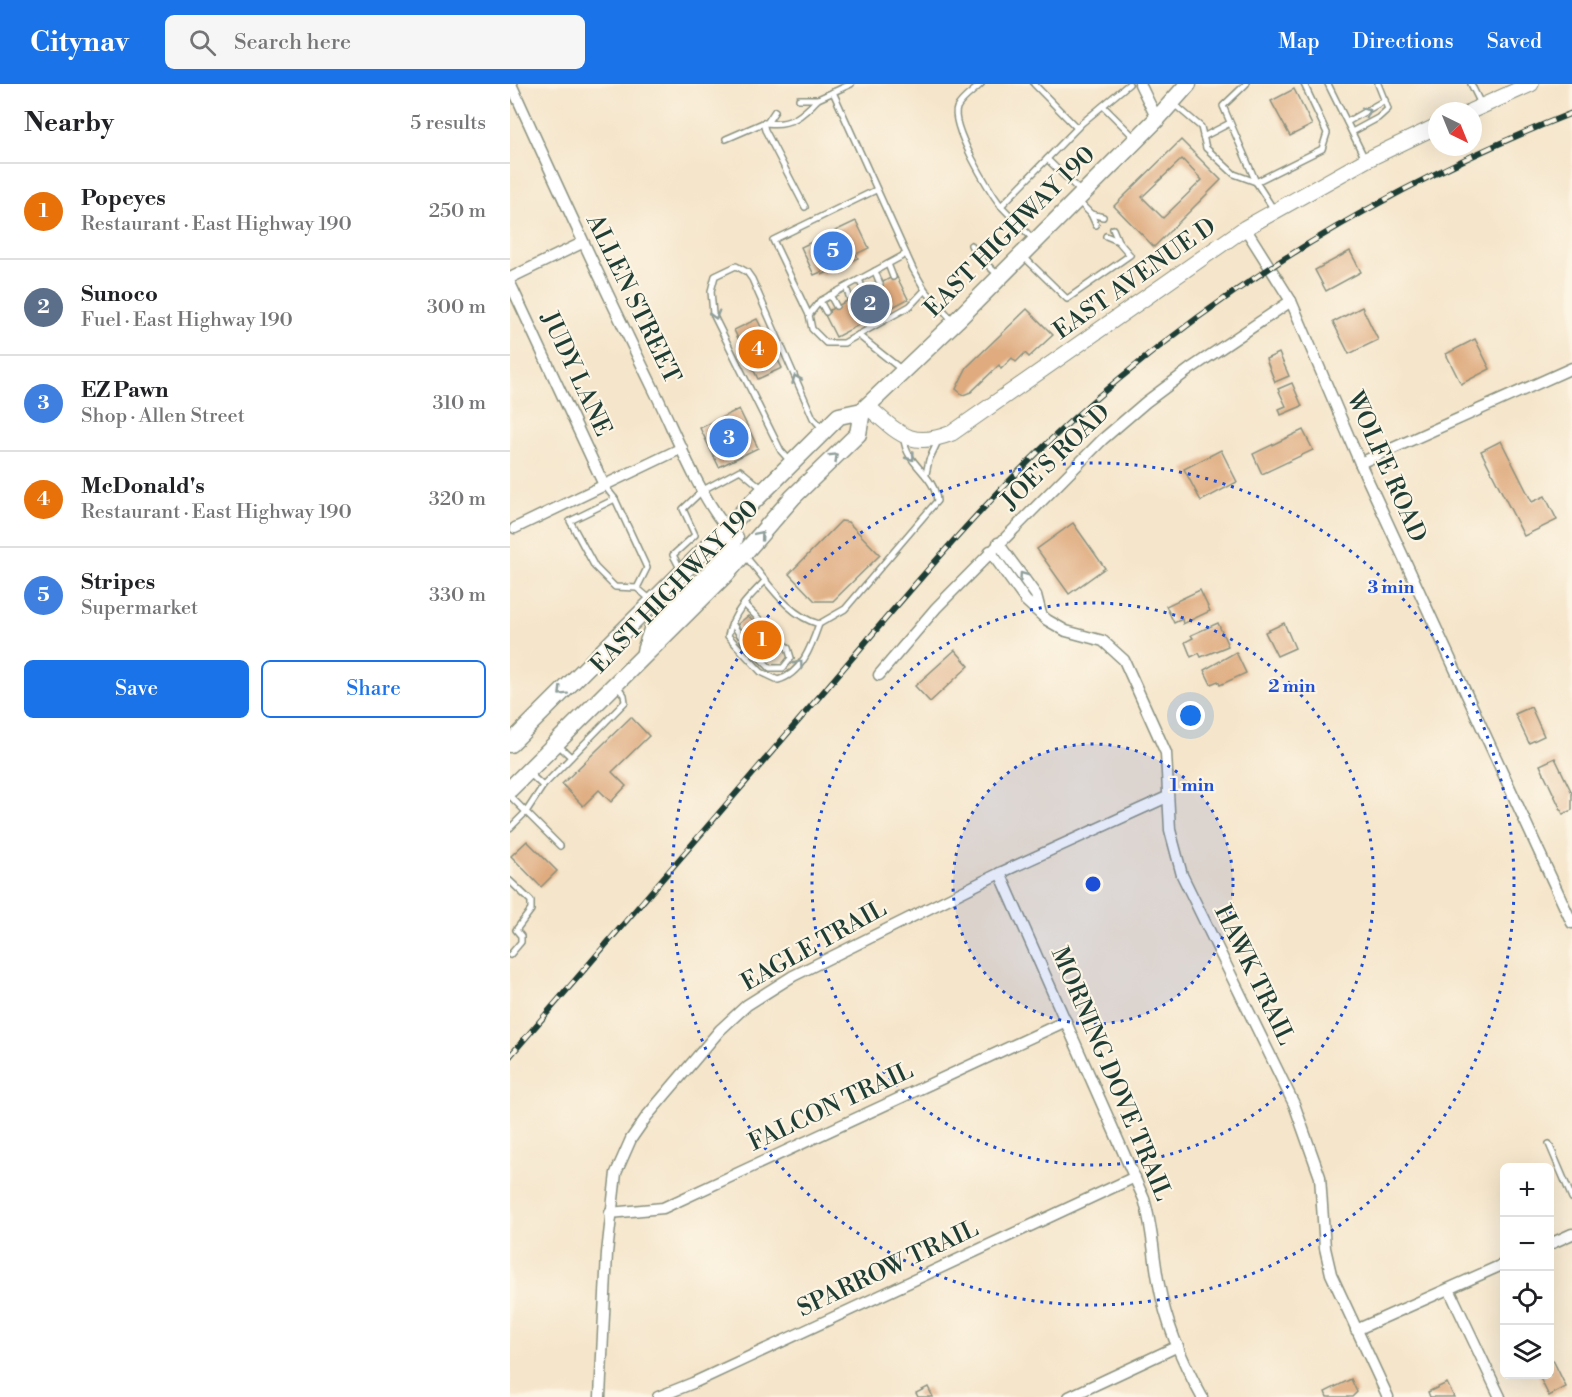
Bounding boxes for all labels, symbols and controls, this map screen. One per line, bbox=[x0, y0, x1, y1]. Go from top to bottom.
search box bbox=[165, 15, 585, 69]
text: Citynav bbox=[30, 25, 129, 60]
icon: search bbox=[186, 26, 219, 59]
text: Search here bbox=[234, 29, 351, 56]
text: Map bbox=[1278, 29, 1320, 55]
text: Directions bbox=[1353, 29, 1454, 55]
text: Saved bbox=[1487, 29, 1542, 55]
north arrow bbox=[1428, 102, 1482, 156]
text: Nearby bbox=[24, 107, 114, 139]
one-way arrow bbox=[1361, 108, 1371, 119]
text: 5 results bbox=[410, 111, 486, 136]
street label: EAST HIGHWAY 190 bbox=[918, 140, 1102, 324]
text: Popeyes bbox=[81, 185, 166, 212]
text: 1 bbox=[39, 199, 48, 224]
text: 250 m bbox=[429, 199, 486, 224]
street label: ALLEN STREET bbox=[579, 209, 687, 389]
text: Restaurant · East Highway 190 bbox=[81, 212, 352, 237]
street label: EAST AVENUE D bbox=[1048, 212, 1222, 346]
pin: 5 bbox=[814, 228, 852, 274]
text: Sunoco bbox=[81, 281, 158, 308]
pin: 2 bbox=[850, 282, 890, 326]
text: 2 bbox=[37, 295, 50, 320]
text: 300 m bbox=[427, 295, 486, 320]
street label: JUDY LANE bbox=[534, 306, 618, 441]
text: Fuel · East Highway 190 bbox=[81, 308, 293, 333]
one-way arrow bbox=[708, 310, 721, 320]
pin: 4 bbox=[738, 326, 778, 372]
one-way arrow bbox=[791, 375, 803, 386]
text: EZ Pawn bbox=[81, 377, 169, 404]
street label: WOLFE ROAD bbox=[1339, 386, 1433, 547]
text: 3 bbox=[37, 391, 50, 416]
text: 310 m bbox=[433, 391, 486, 416]
street label: JOE'S ROAD bbox=[995, 398, 1117, 517]
text: Shop · Allen Street bbox=[81, 404, 245, 429]
pin: 3 bbox=[710, 416, 748, 460]
one-way arrow bbox=[904, 451, 915, 462]
one-way arrow bbox=[826, 454, 837, 465]
text: McDonald's bbox=[81, 473, 205, 500]
text: 4 bbox=[37, 487, 50, 512]
text: 320 m bbox=[429, 487, 486, 512]
street label: EAST HIGHWAY 190 bbox=[585, 494, 765, 680]
text: Restaurant · East Highway 190 bbox=[81, 500, 352, 525]
one-way arrow bbox=[753, 531, 764, 542]
text: Stripes bbox=[81, 569, 155, 596]
one-way arrow bbox=[1019, 572, 1030, 583]
text: 3 min bbox=[1368, 576, 1414, 599]
text: 5 bbox=[37, 583, 50, 608]
text: 330 m bbox=[429, 583, 486, 608]
text: Supermarket bbox=[81, 596, 198, 621]
pin: 1 bbox=[742, 618, 782, 662]
button: Save bbox=[24, 660, 249, 718]
button: Share bbox=[261, 660, 486, 718]
one-way arrow bbox=[791, 660, 802, 671]
text: 2 min bbox=[1268, 675, 1316, 698]
one-way arrow bbox=[558, 685, 569, 696]
your location bbox=[1176, 701, 1205, 730]
text: 1 min bbox=[1170, 774, 1214, 797]
centre of rings bbox=[1083, 874, 1103, 894]
street label: EAGLE TRAIL bbox=[736, 894, 892, 998]
street label: HAWK TRAIL bbox=[1207, 900, 1301, 1050]
street label: MORNING DOVE TRAIL bbox=[1044, 943, 1178, 1205]
street label: FALCON TRAIL bbox=[744, 1056, 918, 1158]
map controls bbox=[1500, 1163, 1554, 1379]
button: + bbox=[1500, 1163, 1554, 1217]
street label: SPARROW TRAIL bbox=[793, 1214, 983, 1324]
button: − bbox=[1500, 1217, 1554, 1271]
button: locate bbox=[1500, 1271, 1554, 1325]
button: layers bbox=[1500, 1325, 1554, 1379]

